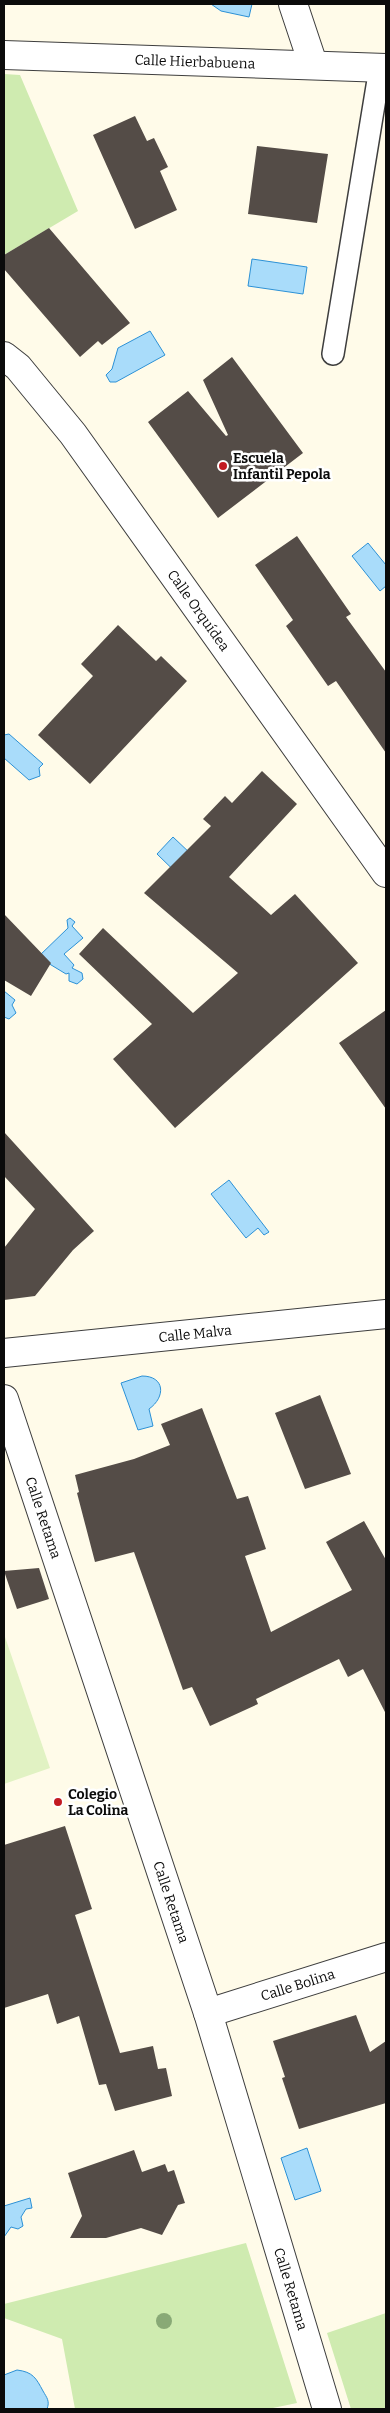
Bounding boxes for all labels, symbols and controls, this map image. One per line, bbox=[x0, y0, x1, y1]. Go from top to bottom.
street label: Calle Hierbabuena bbox=[134, 51, 256, 72]
place label: Escuela Infantil Pepola bbox=[233, 450, 331, 483]
marker: Escuela Infantil Pepola bbox=[217, 460, 229, 472]
street label: Calle Orquídea bbox=[164, 566, 234, 654]
street label: Calle Malva bbox=[158, 1321, 233, 1346]
street label: Calle Retama bbox=[22, 1475, 65, 1561]
place label: Colegio La Colina bbox=[68, 1786, 129, 1819]
marker: Colegio La Colina bbox=[52, 1796, 64, 1808]
street label: Calle Retama bbox=[150, 1859, 193, 1945]
street label: Calle Bolina bbox=[259, 1965, 337, 2004]
street label: Calle Retama bbox=[270, 2246, 311, 2332]

